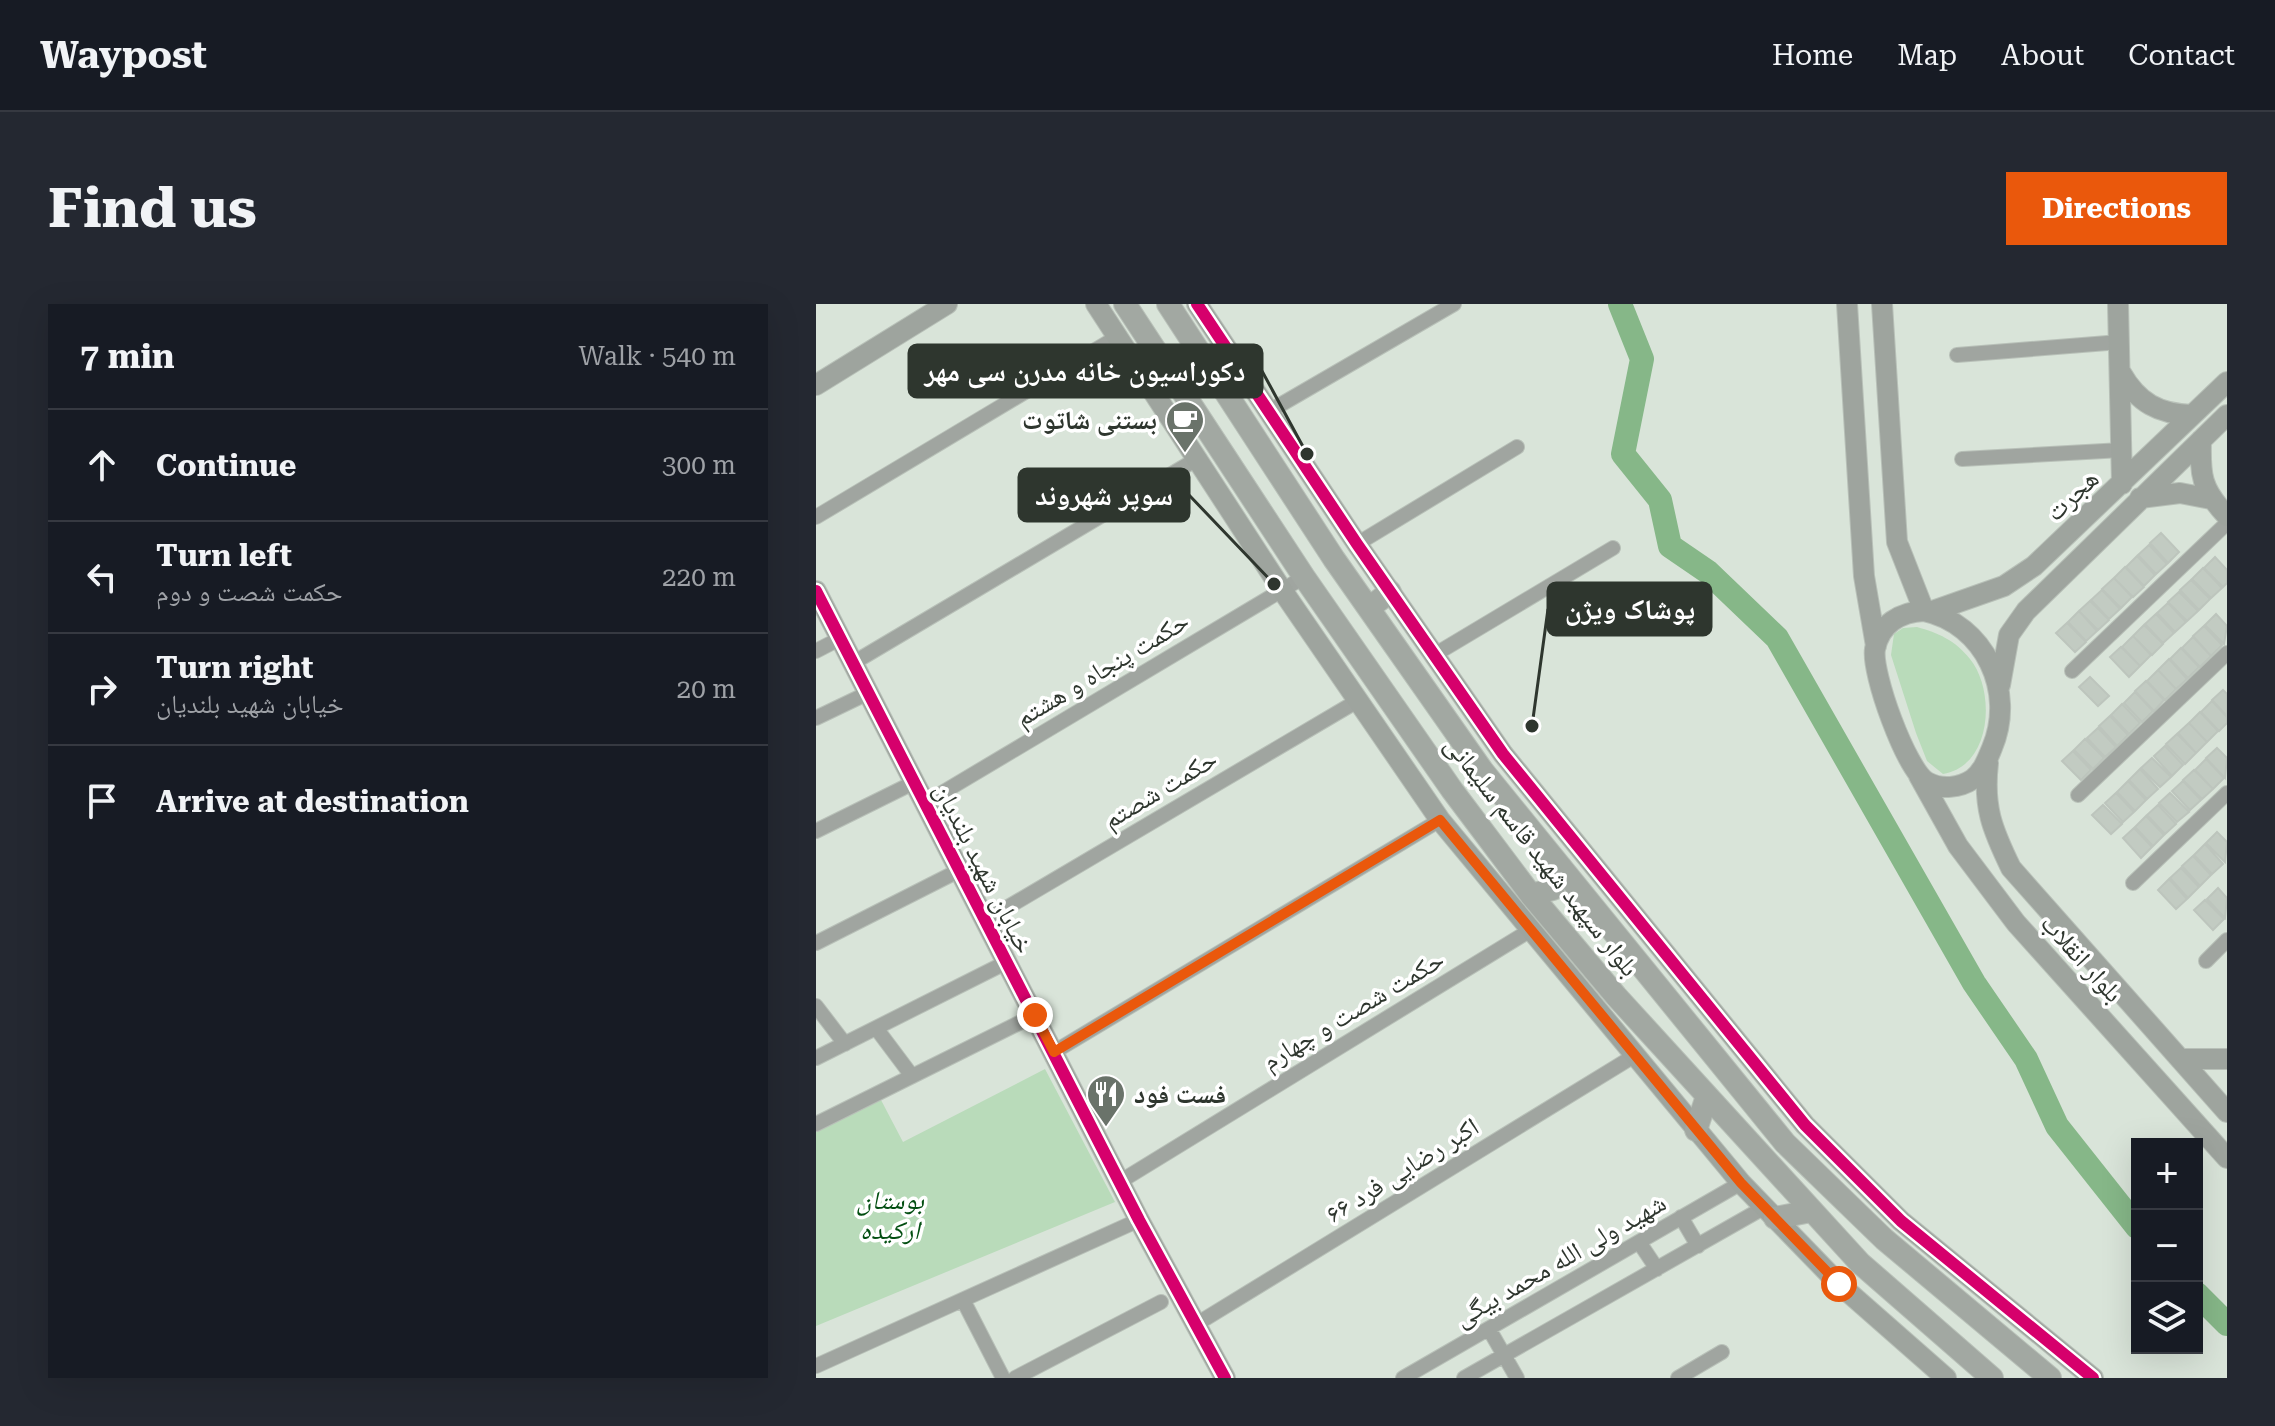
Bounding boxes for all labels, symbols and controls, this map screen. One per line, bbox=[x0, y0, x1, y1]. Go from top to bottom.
text: Waypost bbox=[40, 33, 207, 77]
text: Home bbox=[1772, 39, 1853, 72]
text: Map bbox=[1897, 39, 1957, 72]
text: About bbox=[2001, 39, 2084, 72]
text: Contact bbox=[2128, 39, 2235, 72]
button: Directions bbox=[2006, 172, 2227, 245]
text: Find us bbox=[48, 175, 257, 241]
text: 7 min bbox=[80, 336, 175, 376]
text: Walk · 540 m bbox=[578, 341, 736, 371]
callout: دکوراسیون خانه مدرن سی مهر bbox=[909, 345, 1262, 397]
text: دکوراسیون خانه مدرن سی مهر bbox=[924, 355, 1245, 389]
cafe icon: بستنی شاتوت bbox=[1164, 399, 1206, 454]
place label: بستنی شاتوت bbox=[1022, 405, 1157, 436]
icon: ahead bbox=[80, 443, 124, 487]
text: Continue bbox=[156, 448, 296, 483]
text: 300 m bbox=[662, 450, 736, 480]
street label: هجرت bbox=[2039, 463, 2105, 527]
callout: سوپر شهروند bbox=[1019, 469, 1189, 521]
text: سوپر شهروند bbox=[1035, 479, 1173, 512]
text: Turn left bbox=[156, 538, 292, 573]
icon: left bbox=[80, 555, 124, 599]
text: 220 m bbox=[662, 562, 736, 592]
text: حکمت شصت و دوم bbox=[156, 577, 343, 607]
callout: پوشاک ویژن bbox=[1548, 583, 1711, 635]
text: پوشاک ویژن bbox=[1565, 593, 1695, 626]
street label: حکمت پنجاه و هشتم bbox=[1010, 605, 1195, 734]
text: Turn right bbox=[156, 650, 313, 685]
icon: right bbox=[80, 667, 124, 711]
text: 20 m bbox=[677, 674, 736, 704]
text: خیابان شهید بلندیان bbox=[156, 689, 343, 719]
street label: بلوار سپهبد شهید قاسم سلیمانی bbox=[1437, 730, 1645, 983]
street label: حکمت شصتم bbox=[1098, 743, 1223, 836]
street label: خیابان شهید بلندیان bbox=[927, 778, 1040, 959]
icon: arrive bbox=[80, 779, 124, 823]
text: Arrive at destination bbox=[156, 784, 469, 819]
street label: بلوار انقلاب bbox=[2035, 908, 2129, 1008]
street label: حکمت شصت و چهارم bbox=[1257, 944, 1451, 1079]
route end bbox=[1017, 997, 1053, 1033]
restaurant icon: فست فود bbox=[1085, 1073, 1127, 1128]
place label: فست فود bbox=[1134, 1079, 1226, 1109]
street label: ۶۶ اکبر رضایی فرد bbox=[1320, 1111, 1484, 1230]
map controls bbox=[2131, 1138, 2203, 1354]
button: + bbox=[2131, 1138, 2203, 1210]
park label: بوستان ارکیده bbox=[856, 1185, 925, 1245]
street label: شهید ولی الله محمد بیگی bbox=[1449, 1187, 1671, 1334]
button: − bbox=[2131, 1210, 2203, 1282]
route start bbox=[1821, 1266, 1857, 1302]
button: layers bbox=[2131, 1282, 2203, 1354]

